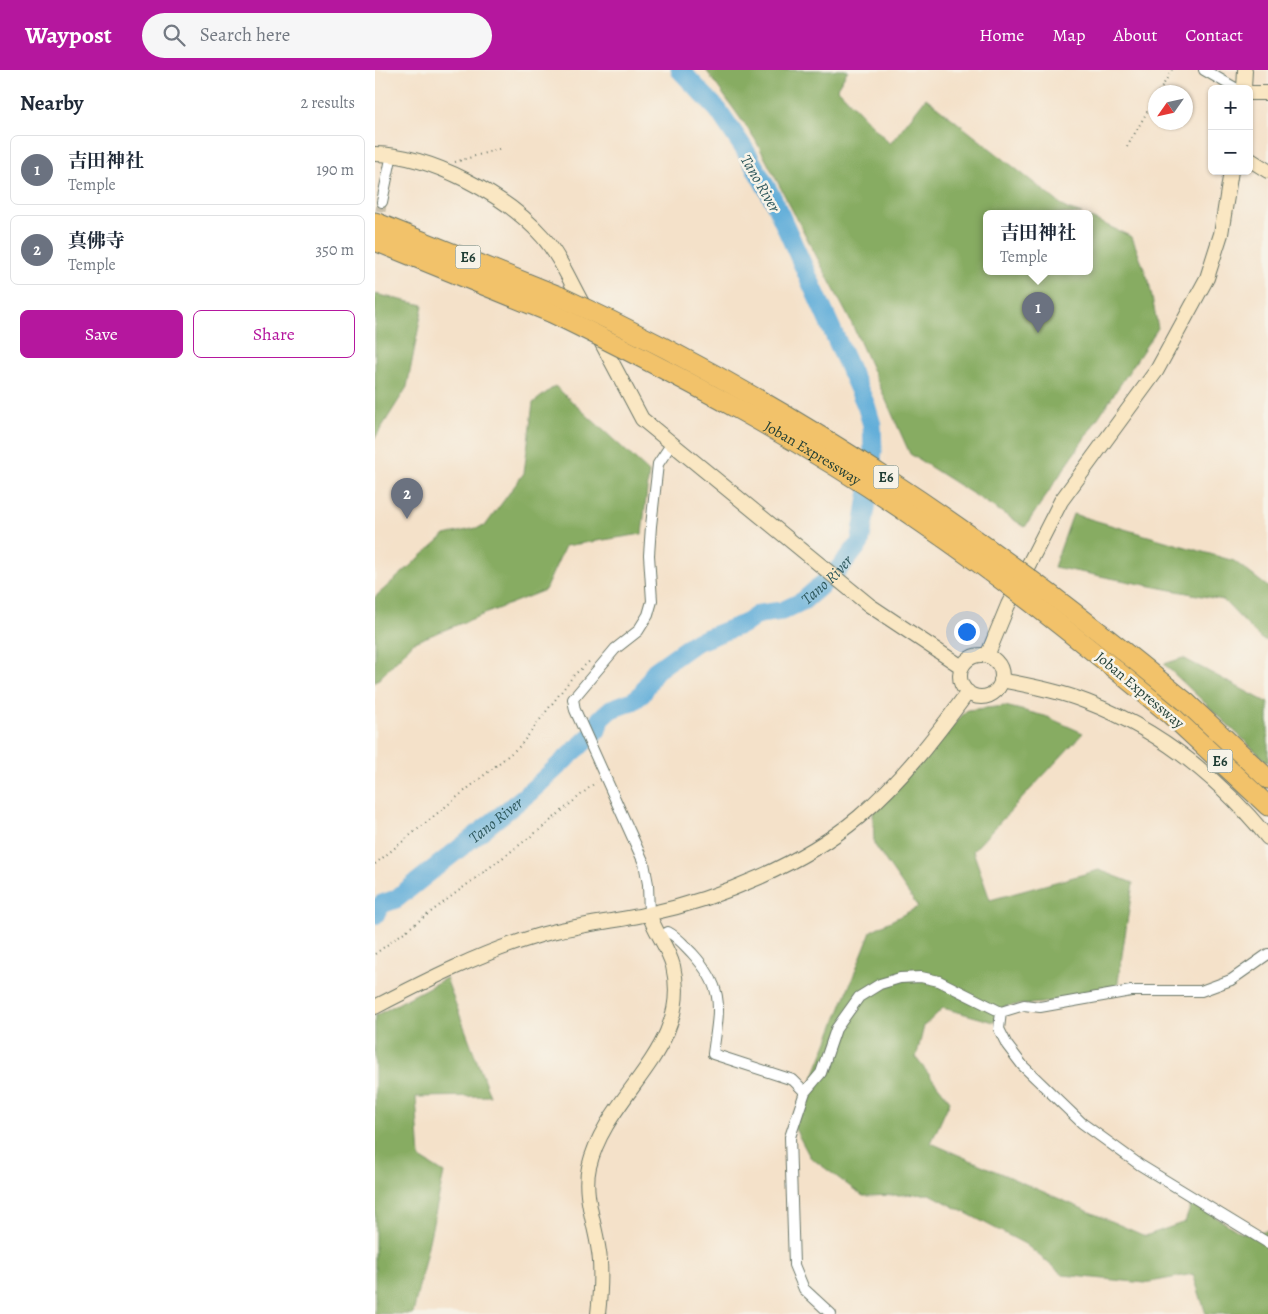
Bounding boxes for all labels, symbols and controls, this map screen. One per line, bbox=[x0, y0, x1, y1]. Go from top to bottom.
search box bbox=[142, 13, 492, 58]
text: Waypost bbox=[25, 19, 112, 51]
icon: search bbox=[160, 21, 188, 49]
text: Search here bbox=[200, 22, 290, 48]
text: Home bbox=[979, 23, 1024, 47]
text: Map bbox=[1052, 23, 1085, 47]
text: About bbox=[1113, 23, 1157, 47]
text: Contact bbox=[1185, 23, 1243, 47]
north arrow bbox=[1148, 85, 1193, 130]
map controls bbox=[1208, 85, 1253, 175]
button: + bbox=[1208, 85, 1253, 130]
text: Nearby bbox=[20, 89, 83, 117]
text: 2 results bbox=[300, 92, 355, 114]
button: − bbox=[1208, 130, 1253, 175]
text: 吉田神社 bbox=[68, 148, 144, 174]
water label: Tano River bbox=[735, 151, 786, 217]
text: 1 bbox=[34, 159, 40, 181]
text: 190 m bbox=[316, 159, 354, 181]
text: Temple bbox=[68, 174, 116, 196]
popup bbox=[983, 210, 1093, 275]
text: 吉田神社 bbox=[1000, 220, 1076, 246]
text: 真佛寺 bbox=[68, 228, 125, 254]
text: 2 bbox=[33, 239, 41, 261]
text: 350 m bbox=[315, 239, 354, 261]
road number: E6 bbox=[455, 246, 481, 268]
text: Temple bbox=[1000, 246, 1048, 268]
text: Temple bbox=[68, 254, 116, 276]
pin: 1 bbox=[1022, 292, 1054, 333]
button: Save bbox=[20, 310, 183, 358]
button: Share bbox=[193, 310, 355, 358]
street label: Joban Expressway bbox=[761, 416, 865, 490]
road number: E6 bbox=[873, 466, 899, 488]
pin: 2 bbox=[391, 478, 423, 519]
water label: Tano River bbox=[797, 550, 858, 610]
your location bbox=[954, 619, 980, 645]
street label: Joban Expressway bbox=[1092, 647, 1189, 733]
road number: E6 bbox=[1207, 749, 1233, 772]
water label: Tano River bbox=[464, 792, 528, 849]

